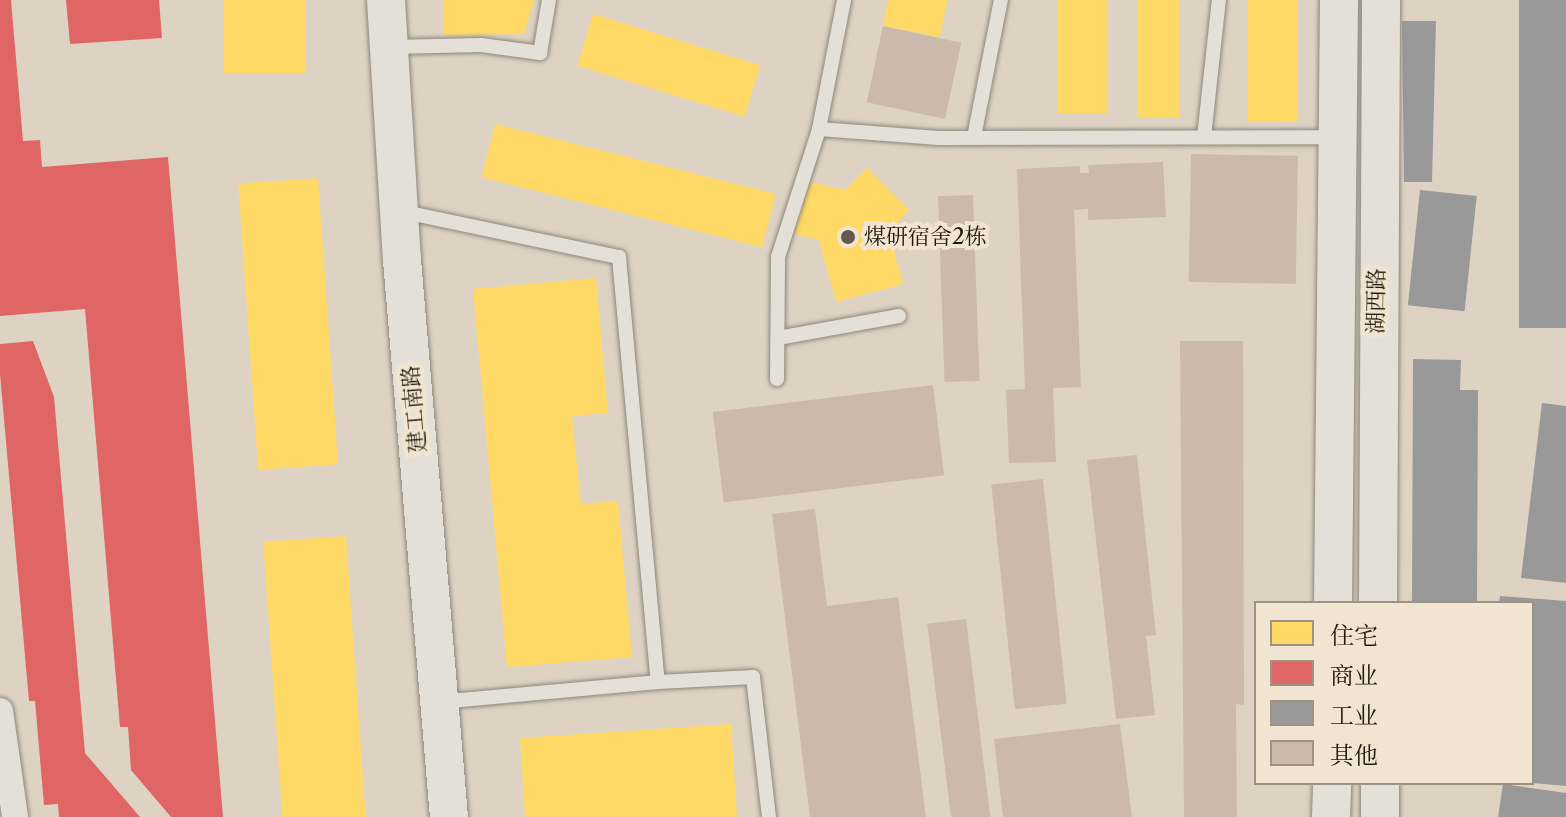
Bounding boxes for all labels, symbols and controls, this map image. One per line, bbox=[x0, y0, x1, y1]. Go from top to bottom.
place label: 煤研宿舍2栋 bbox=[864, 224, 987, 250]
marker: 煤研宿舍2栋 bbox=[839, 228, 857, 246]
street label: 湖西路 bbox=[1362, 268, 1390, 334]
street label: 建工南路 bbox=[397, 364, 431, 454]
legend bbox=[1254, 601, 1534, 785]
text: 住宅 bbox=[1330, 621, 1378, 650]
text: 商业 bbox=[1330, 661, 1378, 690]
text: 工业 bbox=[1330, 701, 1378, 730]
text: 其他 bbox=[1330, 741, 1378, 770]

